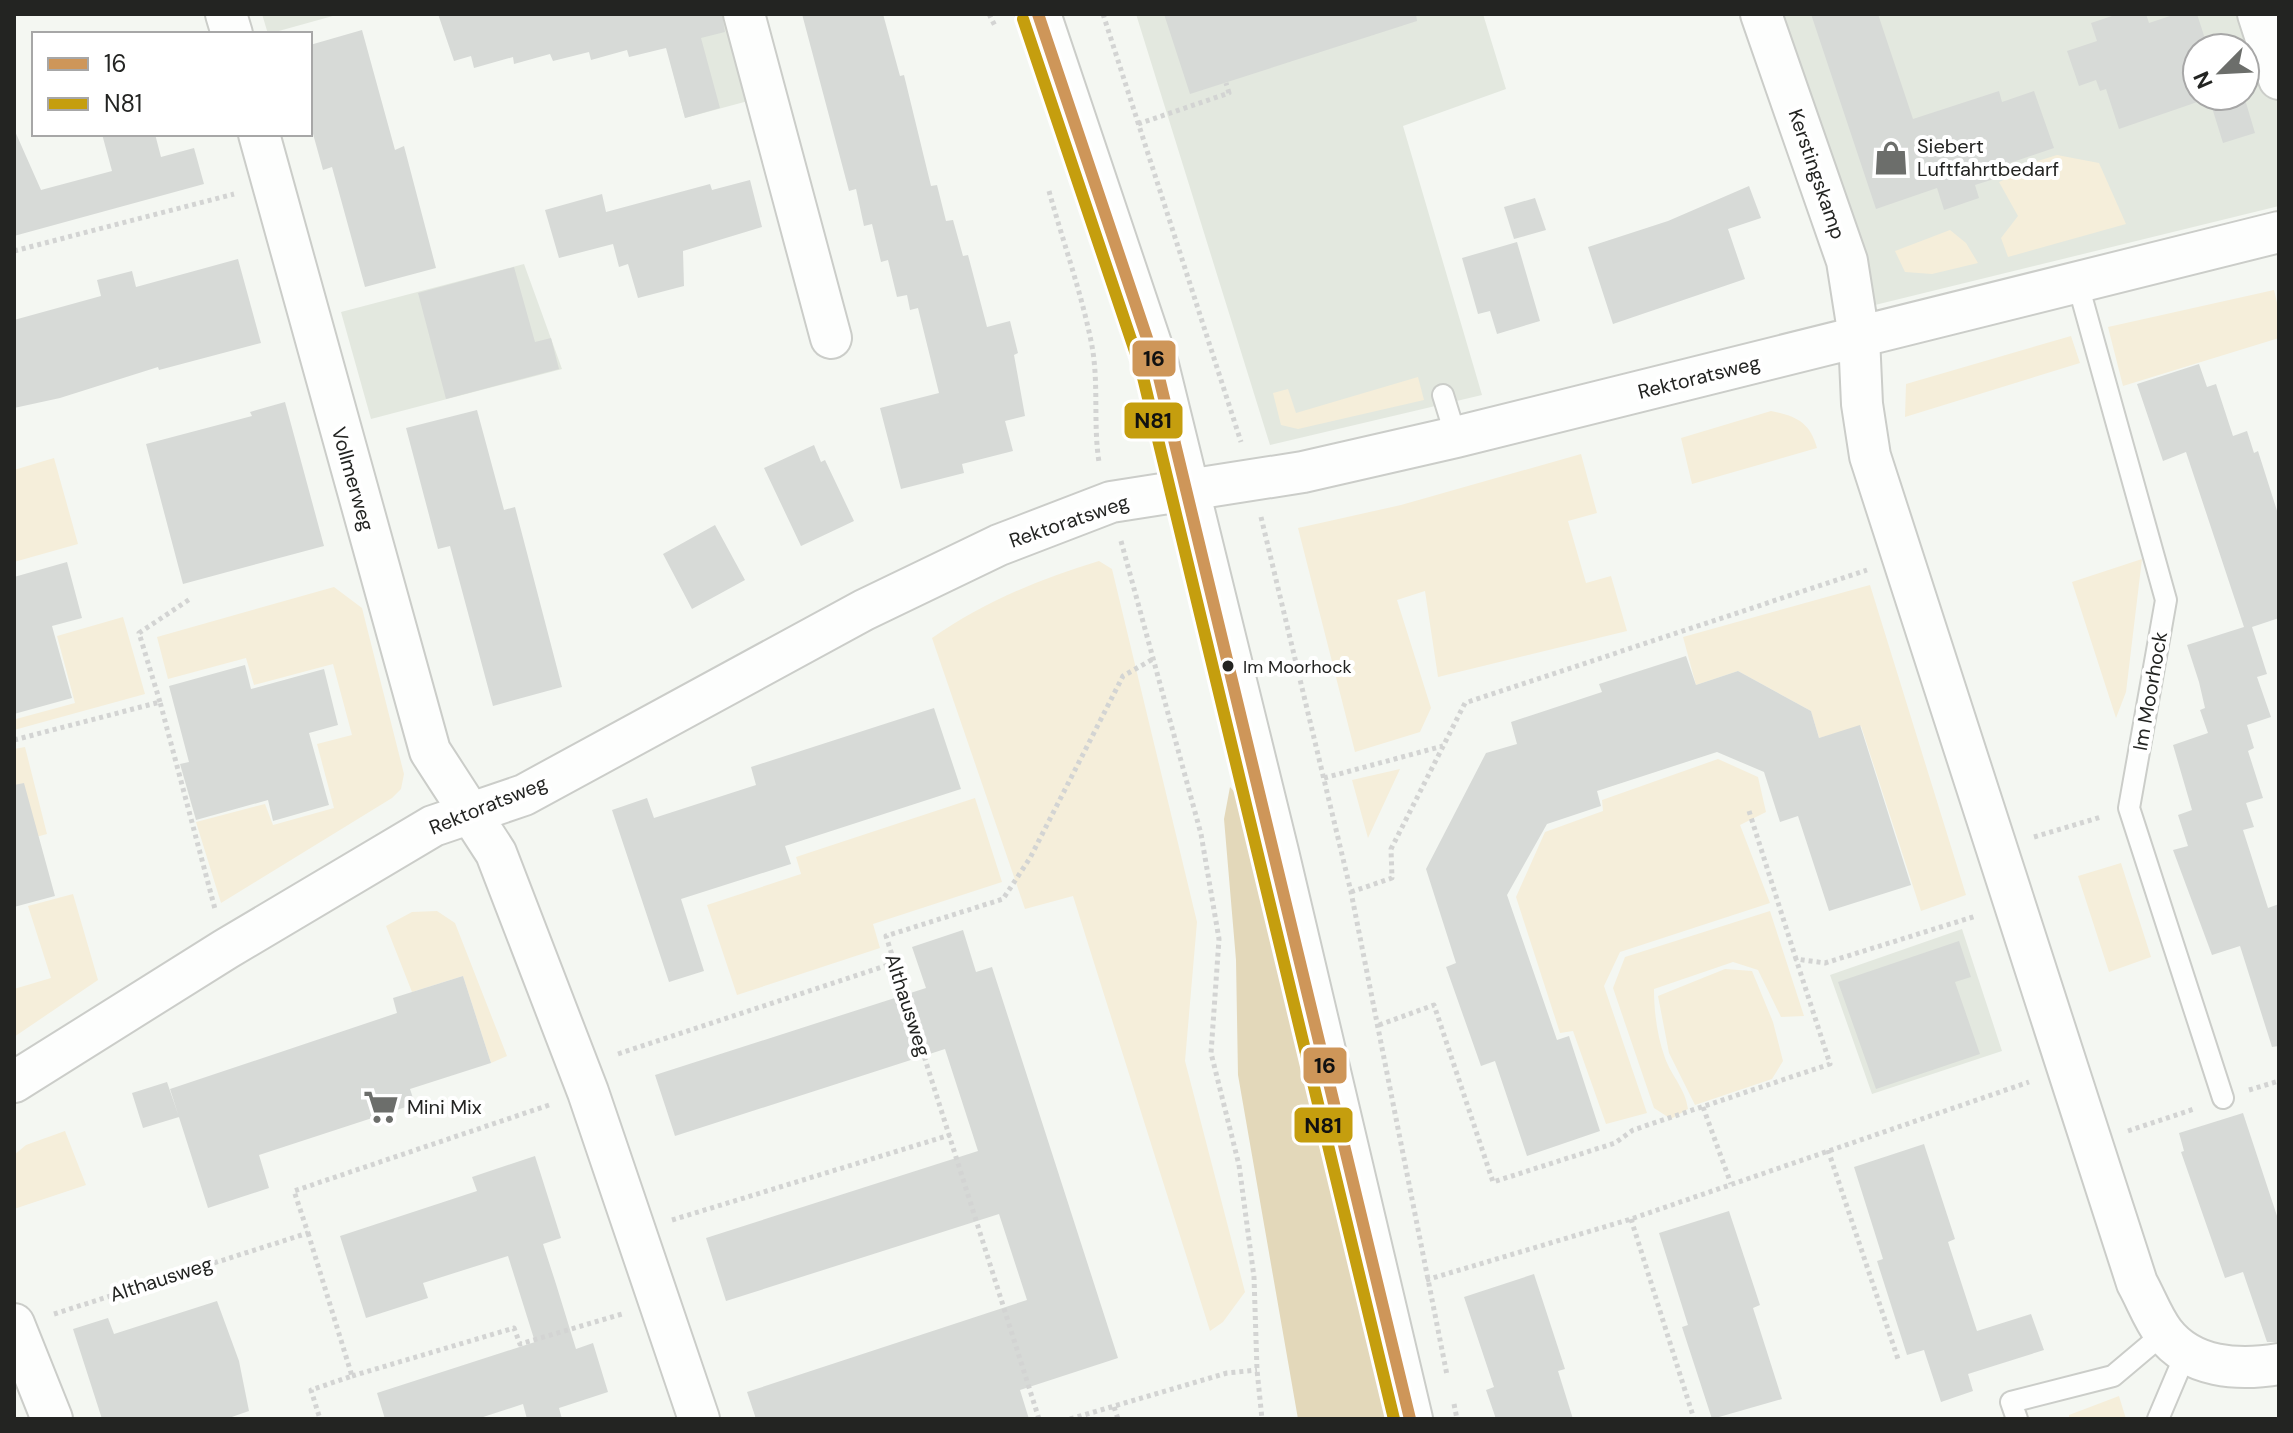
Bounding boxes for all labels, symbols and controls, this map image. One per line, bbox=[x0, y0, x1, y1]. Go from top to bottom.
legend bbox=[32, 32, 312, 136]
north arrow bbox=[2181, 32, 2261, 112]
text: 16 bbox=[104, 48, 127, 79]
text: N bbox=[2187, 67, 2220, 93]
text: N81 bbox=[104, 88, 142, 119]
street label: Kerstingskamp bbox=[1783, 106, 1851, 242]
place label: Siebert Luftfahrtbedarf bbox=[1917, 133, 2059, 182]
shop icon: Siebert Luftfahrtbedarf bbox=[1872, 139, 1910, 177]
line badge: 16 bbox=[1131, 339, 1177, 378]
text: 16 bbox=[1143, 344, 1165, 373]
street label: Rektoratsweg bbox=[1635, 349, 1763, 405]
line badge: N81 bbox=[1123, 401, 1184, 440]
text: N81 bbox=[1134, 406, 1172, 435]
street label: Vollmerweg bbox=[326, 424, 380, 534]
street label: Rektoratsweg bbox=[1006, 488, 1132, 554]
street label: Im Moorhock bbox=[2127, 629, 2173, 753]
place label: Im Moorhock bbox=[1243, 655, 1352, 679]
marker: Im Moorhock bbox=[1220, 658, 1236, 674]
street label: Rektoratsweg bbox=[425, 770, 551, 840]
street label: Althausweg bbox=[879, 950, 937, 1060]
line badge: 16 bbox=[1302, 1046, 1348, 1085]
text: 16 bbox=[1314, 1051, 1336, 1080]
supermarket icon: Mini Mix bbox=[362, 1088, 400, 1126]
place label: Mini Mix bbox=[407, 1094, 482, 1120]
line badge: N81 bbox=[1293, 1106, 1354, 1144]
text: N81 bbox=[1304, 1111, 1342, 1140]
street label: Althausweg bbox=[106, 1250, 216, 1308]

